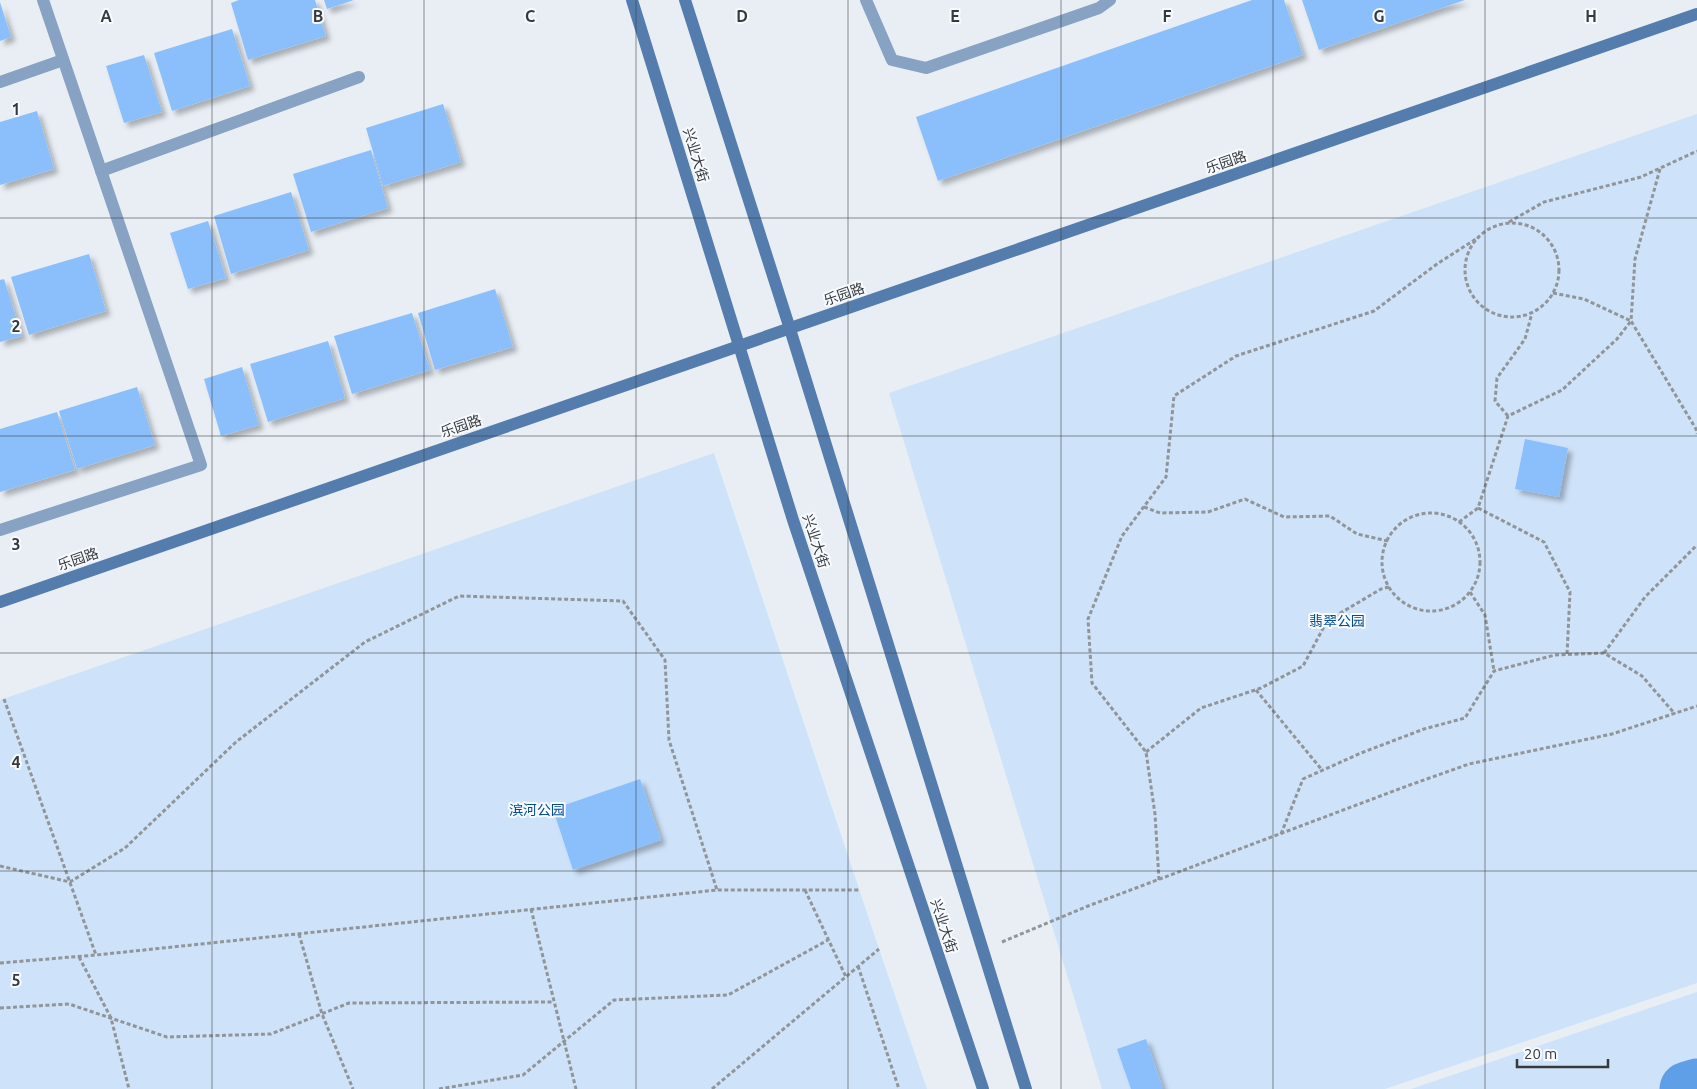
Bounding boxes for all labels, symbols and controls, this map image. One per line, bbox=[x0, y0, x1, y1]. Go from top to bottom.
text: A bbox=[100, 7, 112, 25]
text: B bbox=[313, 7, 323, 25]
text: C bbox=[525, 7, 535, 25]
text: D bbox=[736, 7, 748, 25]
text: E bbox=[950, 7, 960, 25]
text: F bbox=[1163, 7, 1172, 25]
text: G bbox=[1373, 7, 1385, 25]
text: H bbox=[1585, 7, 1597, 25]
text: 1 bbox=[11, 100, 21, 118]
street label: 兴业大街 bbox=[680, 126, 712, 184]
street label: 乐园路 bbox=[1204, 148, 1248, 176]
street label: 乐园路 bbox=[822, 280, 866, 308]
text: 2 bbox=[11, 317, 21, 335]
street label: 乐园路 bbox=[439, 412, 483, 440]
street label: 兴业大街 bbox=[800, 512, 832, 570]
text: 3 bbox=[11, 535, 21, 553]
street label: 乐园路 bbox=[56, 545, 100, 573]
park label: 翡翠公园 bbox=[1309, 613, 1365, 629]
text: 4 bbox=[11, 753, 21, 771]
park label: 滨河公园 bbox=[509, 802, 565, 818]
street label: 兴业大街 bbox=[928, 897, 960, 955]
text: 5 bbox=[11, 971, 21, 989]
scale bar bbox=[1517, 1036, 1608, 1068]
text: 20 m bbox=[1524, 1045, 1557, 1062]

